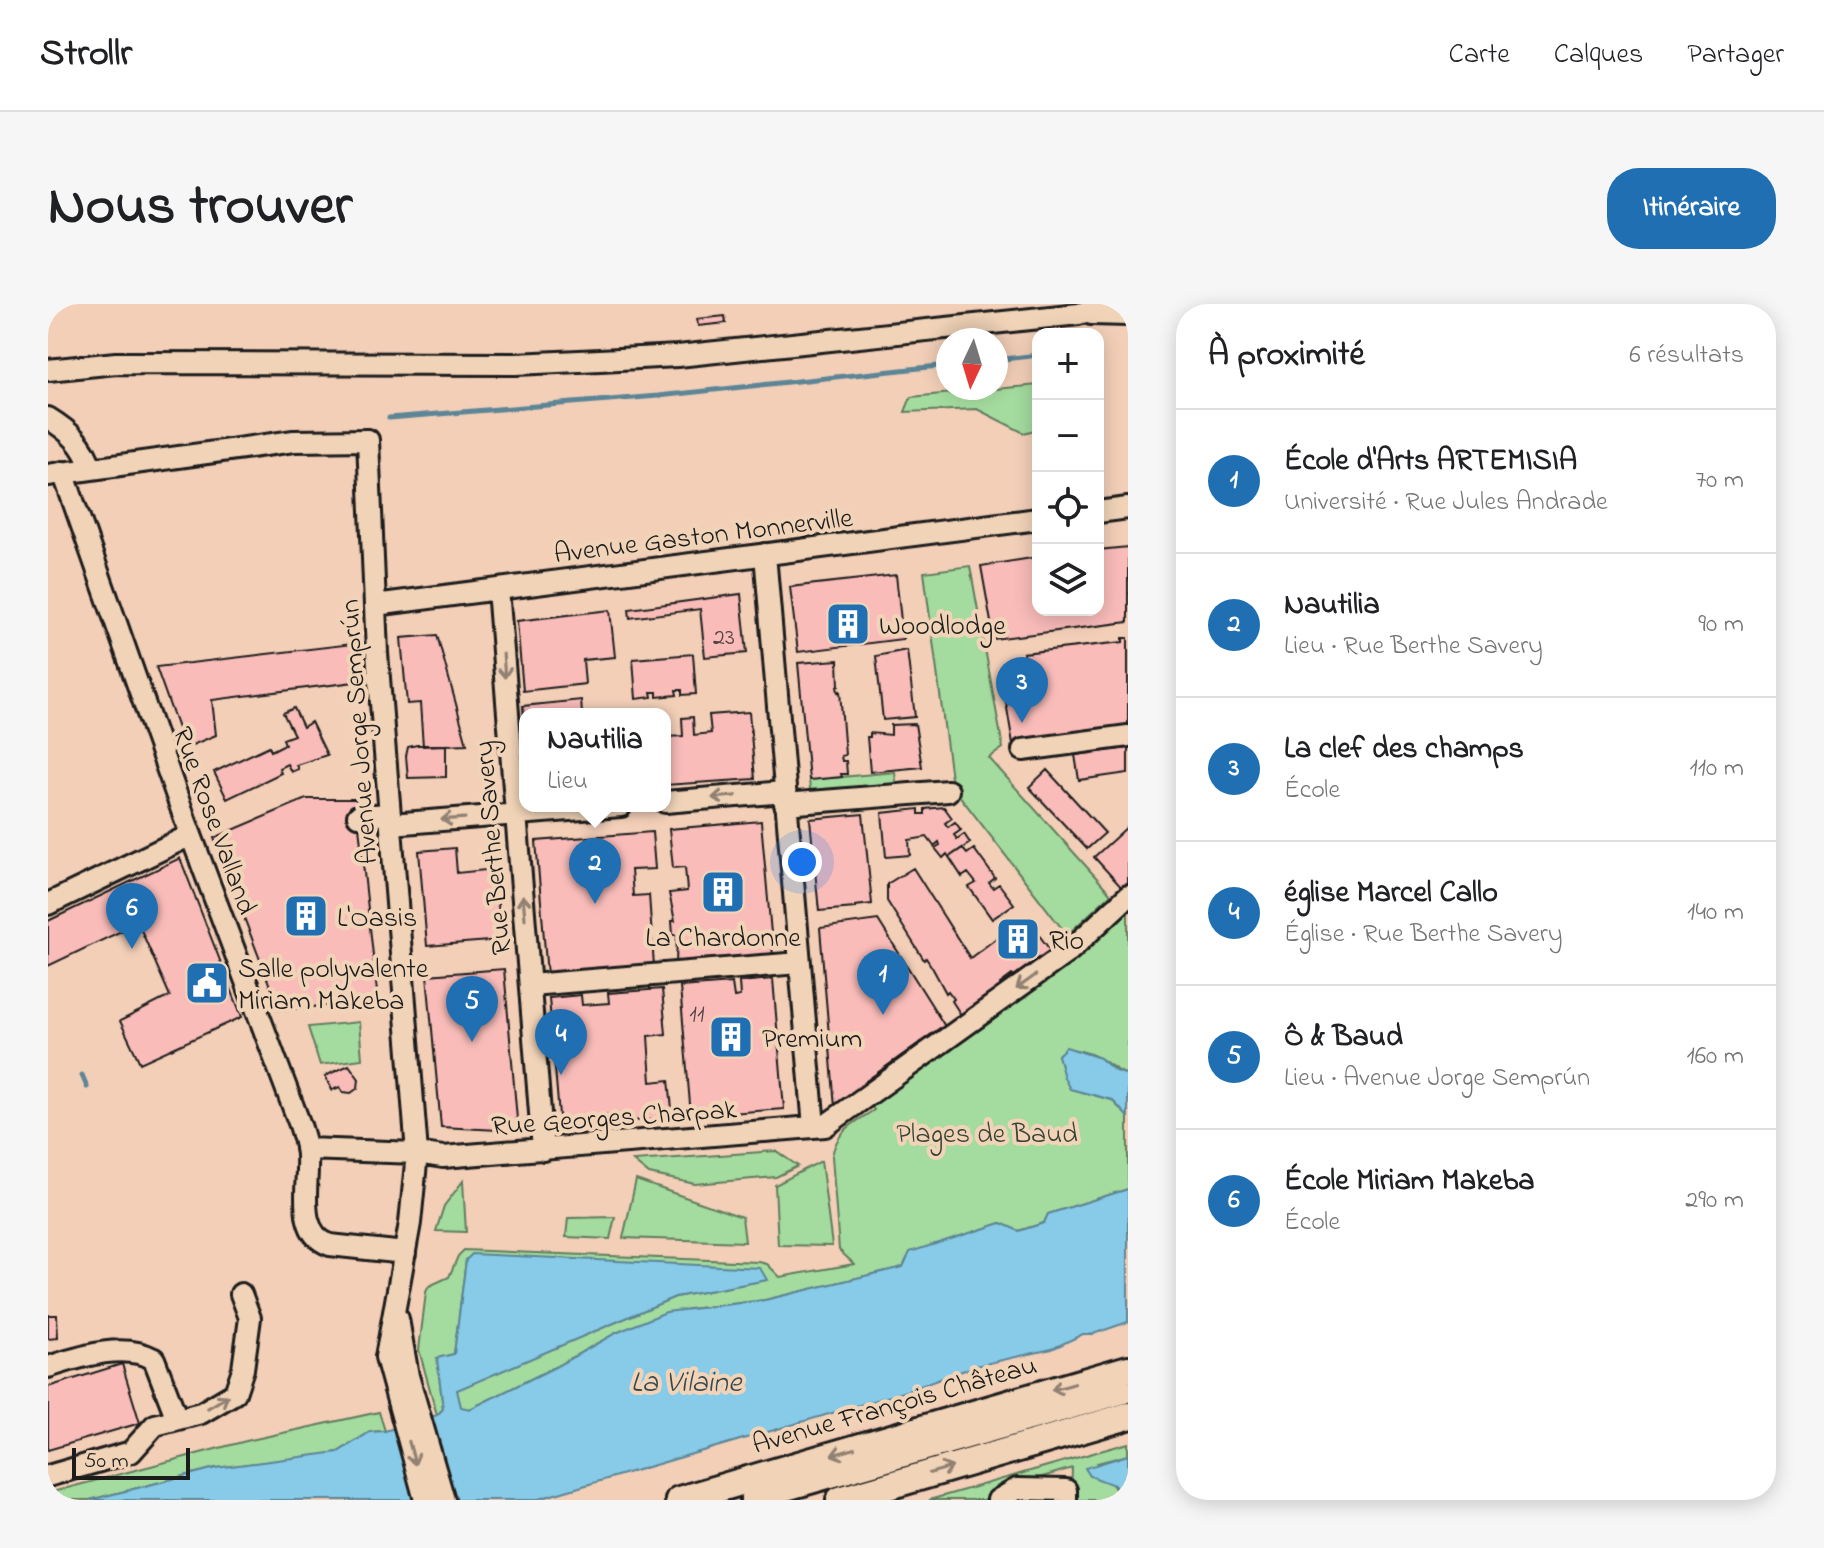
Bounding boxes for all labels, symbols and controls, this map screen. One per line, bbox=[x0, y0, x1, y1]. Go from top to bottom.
text: Strollr bbox=[40, 27, 132, 83]
text: Carte bbox=[1449, 35, 1510, 76]
text: Calques bbox=[1554, 35, 1643, 76]
text: Partager bbox=[1687, 35, 1784, 76]
text: Nous trouver bbox=[48, 168, 352, 249]
button: Itinéraire bbox=[1607, 168, 1776, 249]
north arrow bbox=[936, 328, 1008, 400]
map controls bbox=[1032, 328, 1104, 616]
button: + bbox=[1032, 328, 1104, 400]
text: À proximité bbox=[1208, 331, 1365, 381]
text: 6 résultats bbox=[1629, 337, 1744, 375]
button: − bbox=[1032, 400, 1104, 472]
text: École d'Arts ARTEMISIA bbox=[1284, 440, 1577, 484]
text: 1 bbox=[1230, 462, 1238, 500]
text: 70 m bbox=[1695, 462, 1744, 500]
button: locate bbox=[1032, 472, 1104, 544]
text: Université · Rue Jules Andrade bbox=[1284, 484, 1608, 522]
street label: Avenue Gaston Monnerville bbox=[552, 499, 856, 576]
button: layers bbox=[1032, 544, 1104, 616]
text: Nautilia bbox=[1284, 584, 1380, 628]
street label: Avenue Jorge Semprún bbox=[331, 598, 390, 866]
building icon: Woodlodge bbox=[824, 600, 872, 648]
text: 2 bbox=[1228, 606, 1240, 644]
text: 90 m bbox=[1698, 606, 1744, 644]
place label: Woodlodge bbox=[879, 607, 1006, 648]
house number: 23 bbox=[713, 621, 735, 656]
text: Lieu · Rue Berthe Savery bbox=[1284, 628, 1543, 666]
one-way arrow bbox=[497, 652, 512, 679]
pin: 3 bbox=[996, 657, 1048, 723]
popup bbox=[519, 708, 671, 812]
text: Nautilia bbox=[547, 719, 643, 763]
street label: Rue Rose Valland bbox=[160, 722, 266, 921]
text: La clef des champs bbox=[1284, 728, 1524, 772]
street label: Rue Berthe Savery bbox=[465, 739, 524, 956]
text: 3 bbox=[1229, 750, 1239, 788]
text: 110 m bbox=[1690, 750, 1744, 788]
text: Lieu bbox=[547, 763, 588, 801]
text: École bbox=[1284, 772, 1340, 810]
one-way arrow bbox=[712, 790, 738, 805]
one-way arrow bbox=[440, 812, 467, 827]
pin: 2 bbox=[569, 838, 621, 904]
your location bbox=[782, 842, 822, 882]
building icon: La Chardonne bbox=[699, 868, 747, 916]
text: église Marcel Callo bbox=[1284, 872, 1498, 916]
pin: 6 bbox=[106, 883, 158, 949]
building icon: L'Oasis bbox=[282, 892, 330, 940]
one-way arrow bbox=[516, 894, 531, 921]
text: 4 bbox=[1229, 894, 1239, 932]
text: 140 m bbox=[1687, 894, 1744, 932]
place label: L'Oasis bbox=[337, 899, 417, 940]
building icon: Rio bbox=[994, 915, 1042, 963]
text: Église · Rue Berthe Savery bbox=[1284, 916, 1562, 954]
place label: La Chardonne bbox=[645, 919, 801, 960]
place label: Rio bbox=[1049, 922, 1084, 963]
pin: 1 bbox=[857, 949, 909, 1015]
place label: Salle polyvalente Miriam Makeba bbox=[238, 950, 429, 1023]
public building icon: Salle polyvalente Miriam Makeba bbox=[183, 959, 231, 1007]
one-way arrow bbox=[1015, 974, 1037, 991]
pin: 5 bbox=[446, 976, 498, 1042]
house number: 11 bbox=[689, 998, 705, 1033]
pin: 4 bbox=[535, 1009, 587, 1075]
building icon: Premium bbox=[707, 1013, 755, 1061]
text: Ô & Baud bbox=[1284, 1016, 1403, 1060]
place label: Premium bbox=[762, 1020, 862, 1061]
text: 5 bbox=[1227, 1038, 1241, 1076]
text: 160 m bbox=[1686, 1038, 1744, 1076]
text: Lieu · Avenue Jorge Semprún bbox=[1284, 1060, 1590, 1098]
street label: Rue Georges Charpak bbox=[490, 1090, 739, 1149]
park label: Plages de Baud bbox=[896, 1115, 1078, 1156]
text: École Miriam Makeba bbox=[1284, 1160, 1535, 1204]
text: 6 bbox=[1228, 1182, 1240, 1220]
text: 290 m bbox=[1685, 1182, 1744, 1220]
text: École bbox=[1284, 1204, 1340, 1242]
street label: Avenue François Château bbox=[748, 1346, 1042, 1467]
water label: La Vilaine bbox=[631, 1362, 743, 1406]
one-way arrow bbox=[1051, 1380, 1077, 1395]
one-way arrow bbox=[206, 1394, 229, 1410]
one-way arrow bbox=[405, 1440, 420, 1466]
scale bar bbox=[72, 1444, 190, 1480]
one-way arrow bbox=[830, 1445, 856, 1460]
text: 50 m bbox=[84, 1446, 129, 1478]
one-way arrow bbox=[928, 1462, 954, 1477]

